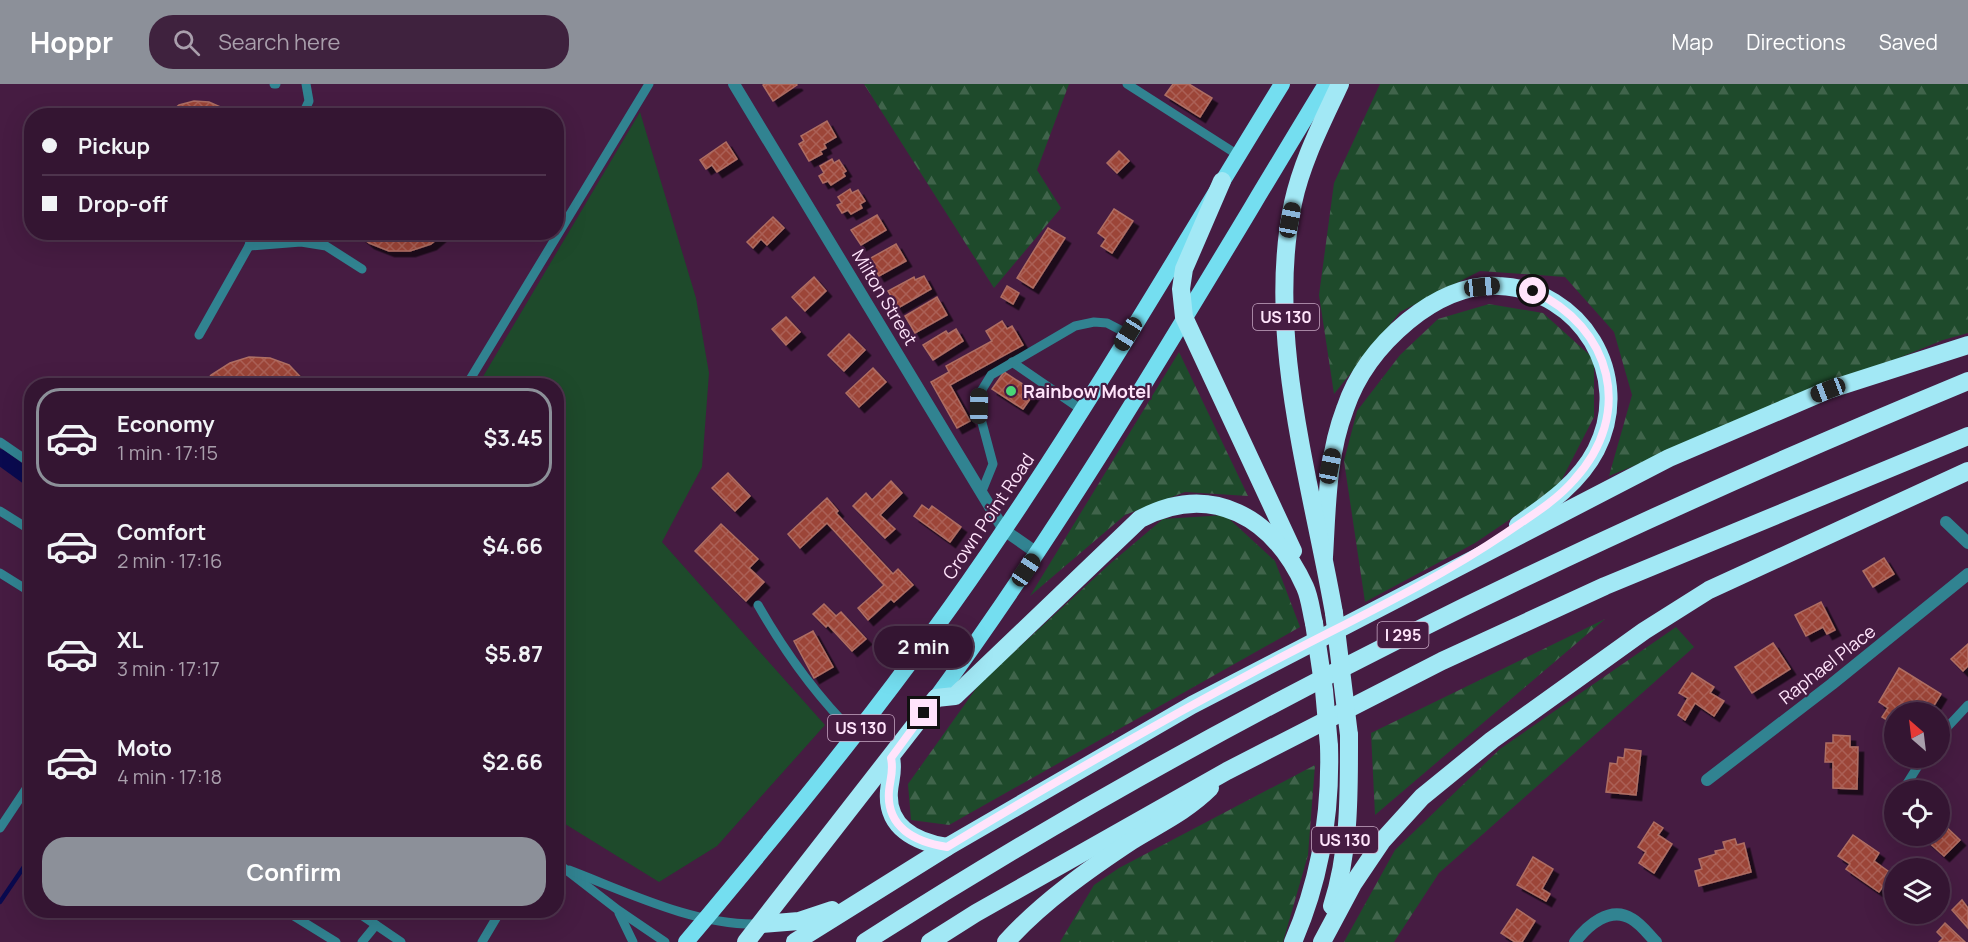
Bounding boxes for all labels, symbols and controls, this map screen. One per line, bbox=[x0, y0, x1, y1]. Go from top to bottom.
search box bbox=[149, 15, 569, 69]
text: Hoppr bbox=[30, 23, 113, 61]
icon: search bbox=[170, 26, 203, 59]
text: Search here bbox=[218, 27, 340, 57]
text: Map bbox=[1672, 28, 1713, 56]
text: Directions bbox=[1746, 28, 1846, 56]
text: Saved bbox=[1879, 28, 1938, 56]
text: Pickup bbox=[78, 131, 150, 161]
text: Drop-off bbox=[78, 189, 168, 219]
car bbox=[1278, 201, 1302, 239]
street label: Milton Street bbox=[847, 244, 923, 350]
car bbox=[1463, 276, 1501, 298]
route start bbox=[1519, 277, 1546, 304]
road number: US 130 bbox=[1253, 304, 1319, 330]
car bbox=[1111, 314, 1145, 354]
car bbox=[1808, 375, 1848, 405]
place label: Rainbow Motel bbox=[1023, 379, 1151, 403]
marker: Rainbow Motel bbox=[1004, 384, 1018, 398]
car bbox=[970, 388, 988, 424]
text: Economy bbox=[117, 409, 215, 439]
icon: car bbox=[45, 411, 99, 465]
text: $3.45 bbox=[483, 423, 543, 453]
text: 1 min · 17:15 bbox=[117, 439, 218, 466]
car bbox=[1318, 447, 1342, 485]
street label: Crown Point Road bbox=[937, 448, 1039, 584]
text: Comfort bbox=[117, 517, 206, 547]
icon: car bbox=[45, 519, 99, 573]
text: $4.66 bbox=[482, 531, 543, 561]
text: 2 min · 17:16 bbox=[117, 547, 222, 574]
car bbox=[1008, 550, 1044, 590]
street label: Raphael Place bbox=[1774, 619, 1880, 709]
road number: I 295 bbox=[1378, 622, 1428, 648]
text: XL bbox=[117, 625, 143, 655]
callout: 2 min bbox=[874, 626, 974, 668]
icon: car bbox=[45, 627, 99, 681]
text: 2 min bbox=[897, 633, 950, 660]
text: $5.87 bbox=[484, 639, 543, 669]
text: 3 min · 17:17 bbox=[117, 655, 220, 682]
route end bbox=[910, 699, 937, 726]
north arrow bbox=[1884, 702, 1950, 768]
map controls bbox=[1884, 702, 1950, 924]
road number: US 130 bbox=[828, 715, 894, 741]
text: Moto bbox=[117, 733, 172, 763]
icon: car bbox=[45, 735, 99, 789]
text: $2.66 bbox=[482, 747, 543, 777]
text: 4 min · 17:18 bbox=[117, 763, 222, 790]
button: locate bbox=[1884, 780, 1950, 846]
road number: US 130 bbox=[1312, 827, 1378, 853]
button: Confirm bbox=[42, 837, 546, 906]
button: layers bbox=[1884, 858, 1950, 924]

